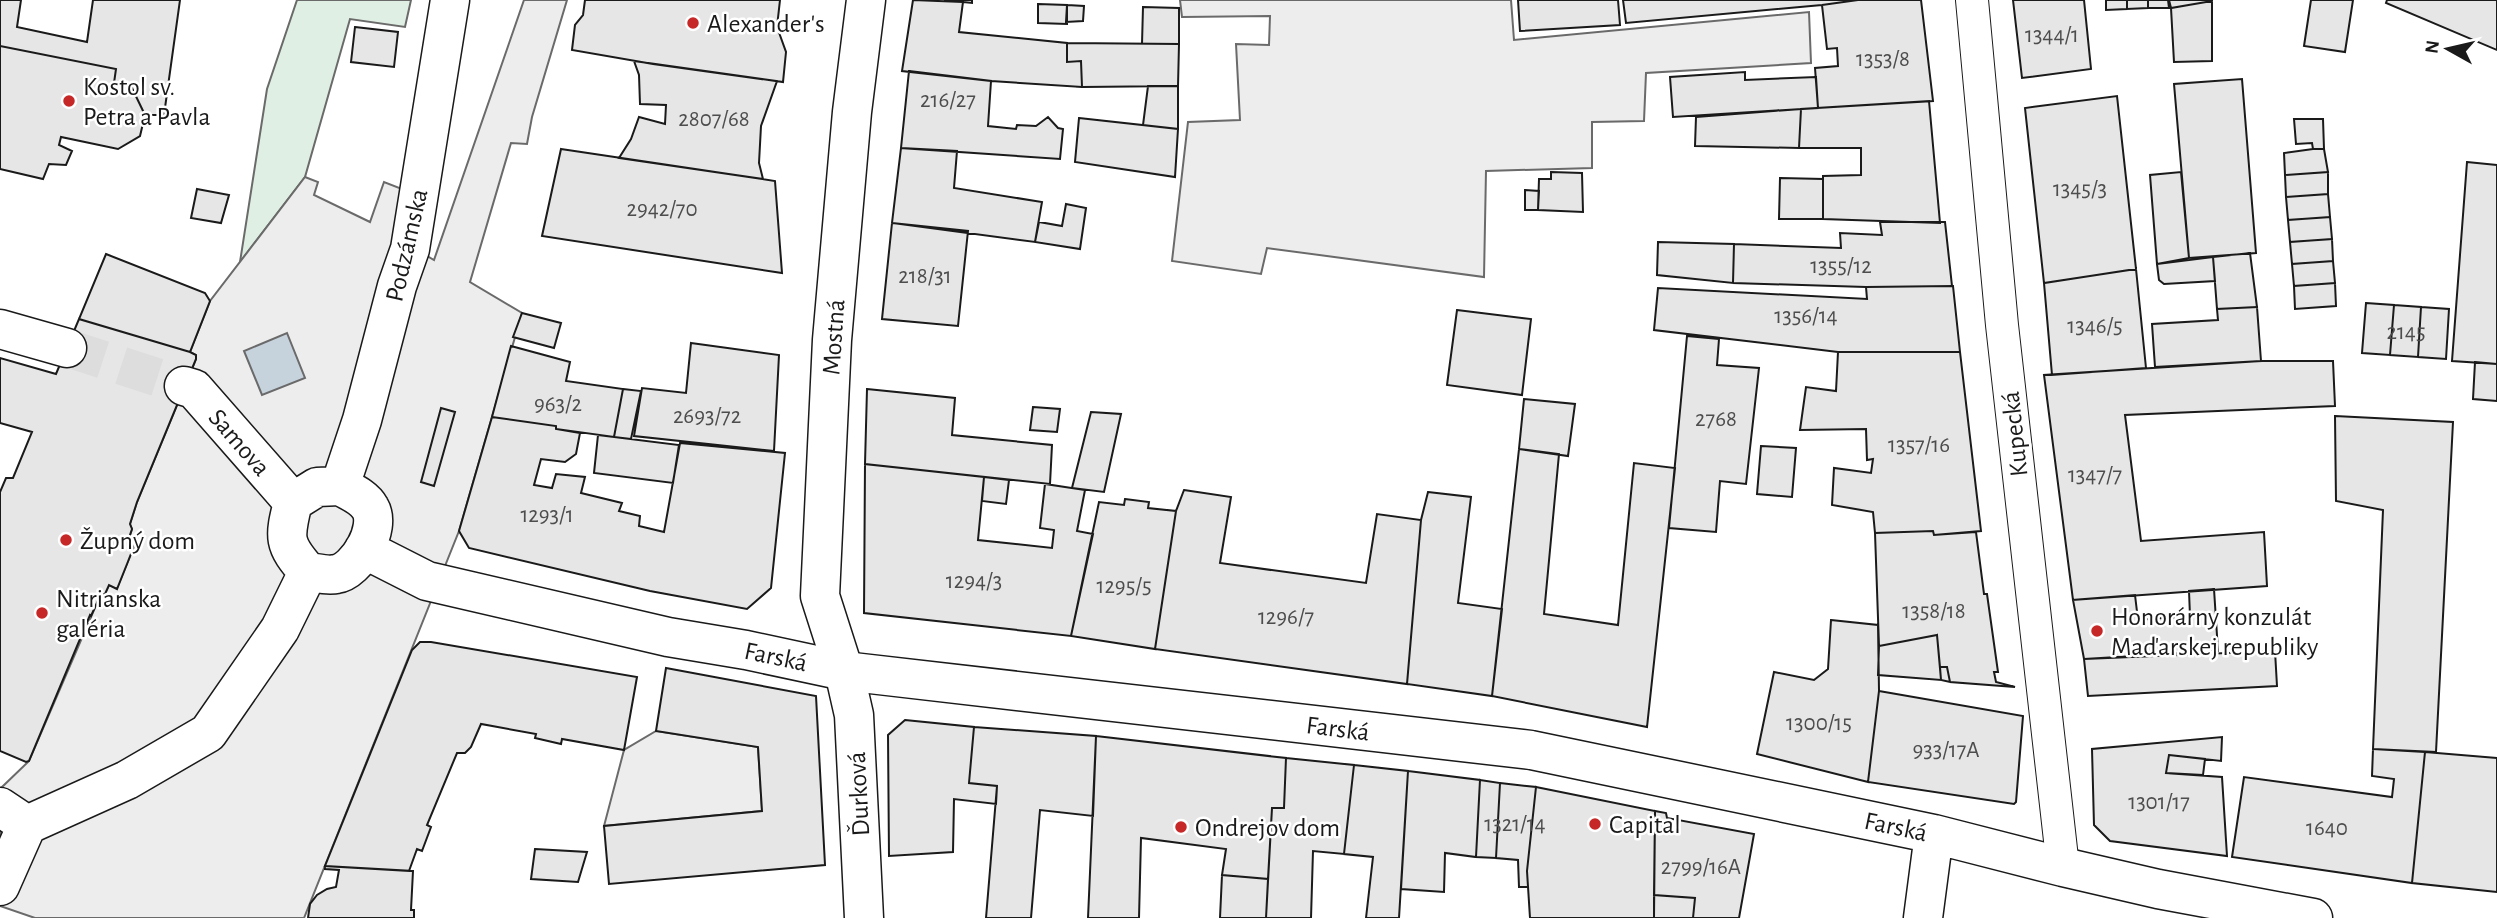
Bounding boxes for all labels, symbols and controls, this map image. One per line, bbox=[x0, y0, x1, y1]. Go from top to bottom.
place label: Alexander's bbox=[707, 11, 825, 37]
north arrow bbox=[2413, 14, 2483, 84]
marker: Alexander's bbox=[685, 15, 701, 31]
house number: 1344/1 bbox=[2025, 24, 2079, 47]
text: N bbox=[2422, 39, 2443, 55]
house number: 1353/8 bbox=[1856, 48, 1910, 71]
place label: Kostol sv. Petra a Pavla bbox=[83, 74, 210, 130]
house number: 216/27 bbox=[920, 89, 976, 112]
marker: Kostol sv. Petra a Pavla bbox=[61, 93, 77, 109]
house number: 2807/68 bbox=[678, 108, 750, 131]
house number: 1345/3 bbox=[2053, 178, 2107, 201]
street label: Podzámska bbox=[381, 186, 433, 304]
house number: 2942/70 bbox=[626, 198, 698, 221]
house number: 1355/12 bbox=[1810, 255, 1872, 278]
house number: 218/31 bbox=[898, 265, 952, 288]
street label: Mostná bbox=[818, 298, 850, 376]
house number: 1356/14 bbox=[1774, 305, 1838, 328]
house number: 1346/5 bbox=[2067, 315, 2123, 338]
house number: 2145 bbox=[2386, 321, 2426, 344]
street label: Kupecká bbox=[1998, 390, 2032, 478]
house number: 963/2 bbox=[534, 393, 582, 416]
street label: Samova bbox=[203, 404, 275, 481]
house number: 2693/72 bbox=[673, 405, 741, 428]
house number: 2768 bbox=[1695, 408, 1737, 431]
house number: 1357/16 bbox=[1888, 434, 1950, 457]
house number: 1347/7 bbox=[2068, 464, 2122, 487]
house number: 1293/1 bbox=[520, 504, 574, 527]
place label: Župný dom bbox=[80, 527, 195, 554]
marker: Župný dom bbox=[58, 532, 74, 548]
house number: 1294/3 bbox=[946, 570, 1002, 593]
house number: 1295/5 bbox=[1096, 575, 1152, 598]
place label: Nitrianska galéria bbox=[56, 586, 161, 642]
house number: 1358/18 bbox=[1902, 600, 1966, 623]
place label: Honorárny konzulát Maďarskej republiky bbox=[2111, 604, 2318, 660]
marker: Nitrianska galéria bbox=[34, 605, 50, 621]
house number: 1296/7 bbox=[1258, 606, 1314, 629]
marker: Honorárny konzulát Maďarskej republiky bbox=[2089, 623, 2105, 639]
street label: Farská bbox=[742, 638, 810, 676]
street label: Farská bbox=[1305, 712, 1371, 746]
house number: 1300/15 bbox=[1786, 712, 1852, 735]
house number: 933/17A bbox=[1912, 739, 1980, 762]
street label: Ďurková bbox=[843, 751, 874, 837]
house number: 1301/17 bbox=[2128, 791, 2190, 814]
street label: Farská bbox=[1862, 808, 1930, 846]
place label: Capital bbox=[1609, 812, 1681, 838]
house number: 1321/14 bbox=[1484, 813, 1546, 836]
place label: Ondrejov dom bbox=[1195, 815, 1340, 841]
marker: Capital bbox=[1587, 816, 1603, 832]
house number: 1640 bbox=[2306, 817, 2348, 840]
marker: Ondrejov dom bbox=[1173, 819, 1189, 835]
house number: 2799/16A bbox=[1661, 856, 1741, 879]

